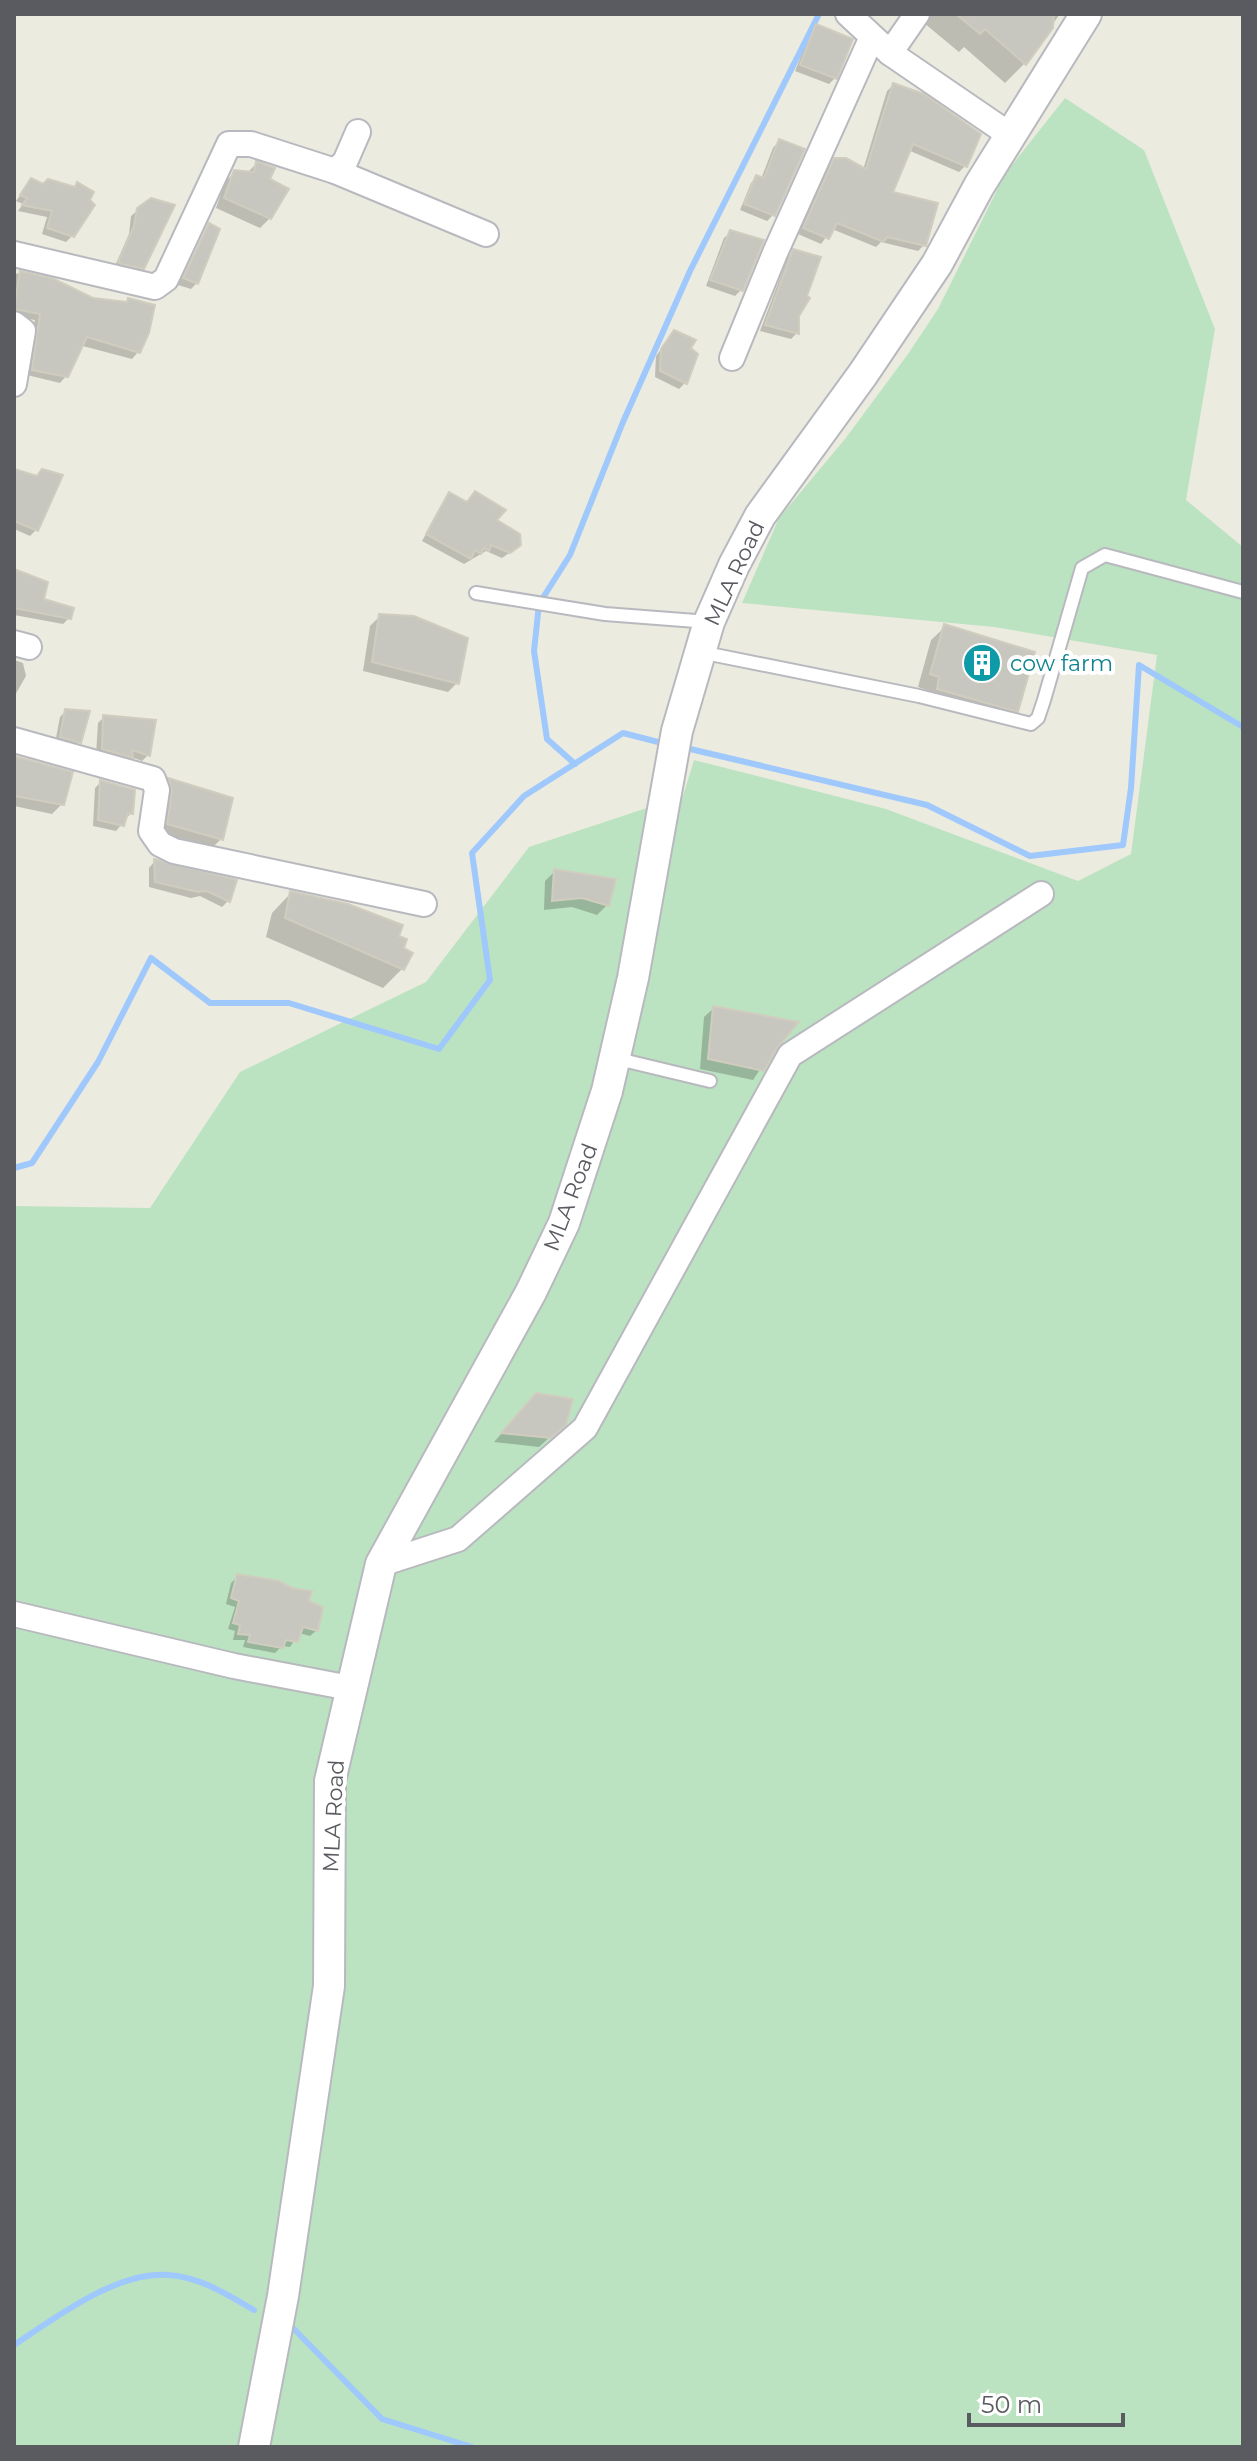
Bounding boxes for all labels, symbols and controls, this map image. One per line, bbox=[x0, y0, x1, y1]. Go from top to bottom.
street label: MLA Road bbox=[698, 516, 771, 630]
building icon: cow farm bbox=[961, 642, 1003, 684]
place label: cow farm bbox=[1010, 650, 1113, 677]
street label: MLA Road bbox=[538, 1140, 603, 1255]
street label: MLA Road bbox=[317, 1759, 350, 1873]
scale bar bbox=[969, 2377, 1123, 2427]
text: 50 m bbox=[981, 2390, 1042, 2419]

